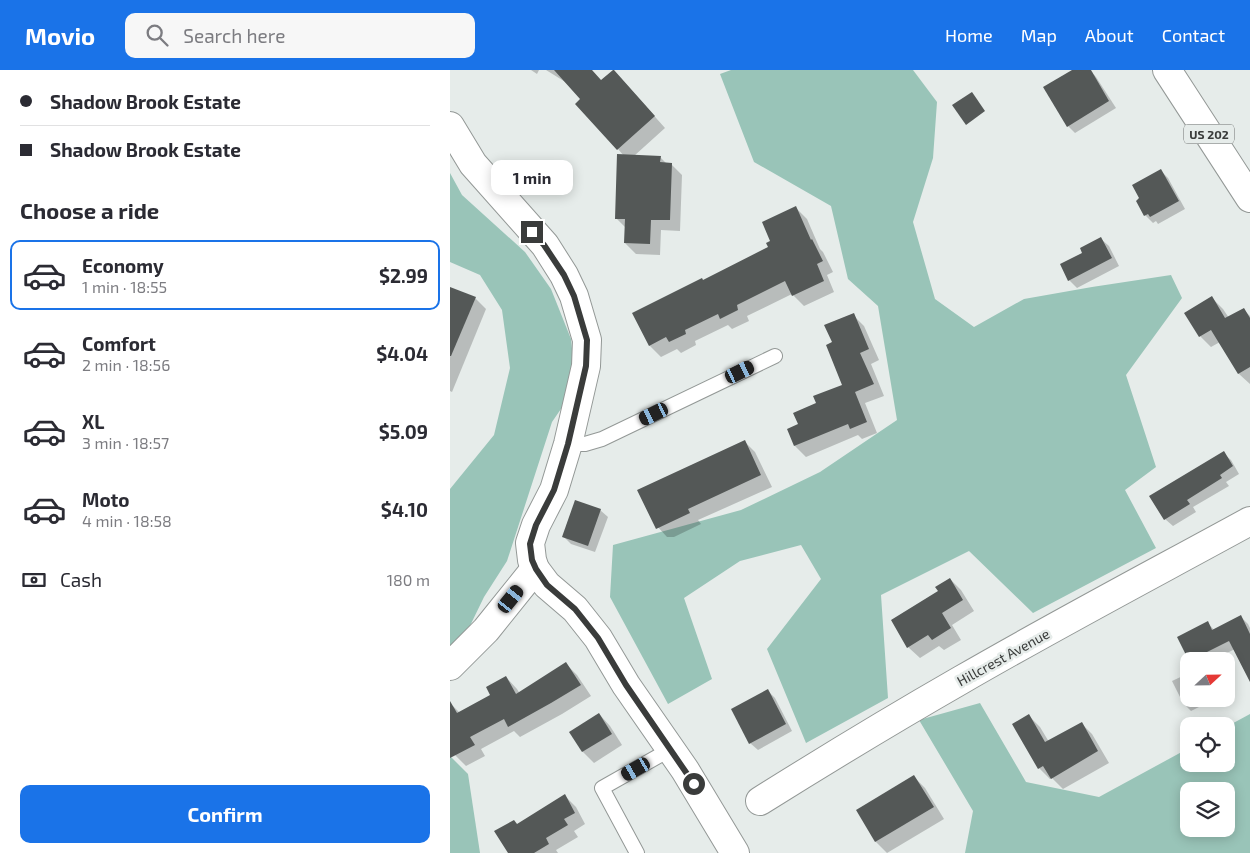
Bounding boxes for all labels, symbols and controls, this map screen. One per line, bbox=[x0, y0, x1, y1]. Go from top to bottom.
search box bbox=[125, 13, 475, 58]
text: Movio bbox=[25, 21, 95, 50]
icon: search bbox=[143, 21, 171, 49]
text: Search here bbox=[183, 24, 285, 47]
text: Home bbox=[945, 24, 993, 46]
text: Map bbox=[1021, 24, 1057, 46]
text: About bbox=[1085, 24, 1134, 46]
text: Contact bbox=[1162, 24, 1225, 46]
text: Shadow Brook Estate bbox=[50, 90, 241, 113]
road number: US 202 bbox=[1184, 124, 1234, 144]
text: Shadow Brook Estate bbox=[50, 138, 241, 161]
callout: 1 min bbox=[491, 160, 573, 194]
text: 1 min bbox=[513, 168, 551, 187]
text: Choose a ride bbox=[20, 197, 159, 223]
route end bbox=[521, 221, 543, 243]
icon: car bbox=[22, 253, 67, 298]
text: Economy bbox=[82, 254, 164, 277]
text: $2.99 bbox=[379, 264, 428, 287]
text: 1 min · 18:55 bbox=[82, 277, 167, 296]
icon: car bbox=[22, 331, 67, 376]
text: Comfort bbox=[82, 332, 156, 355]
text: $4.04 bbox=[376, 342, 428, 365]
text: 2 min · 18:56 bbox=[82, 355, 170, 374]
car bbox=[723, 359, 756, 385]
car bbox=[637, 401, 670, 427]
icon: car bbox=[22, 409, 67, 454]
text: XL bbox=[82, 410, 104, 433]
text: $5.09 bbox=[379, 420, 428, 443]
text: 3 min · 18:57 bbox=[82, 433, 169, 452]
icon: car bbox=[22, 487, 67, 532]
text: Moto bbox=[82, 488, 130, 511]
text: $4.10 bbox=[381, 498, 428, 521]
text: 4 min · 18:58 bbox=[82, 511, 172, 530]
icon: cash bbox=[20, 566, 48, 594]
text: Cash bbox=[60, 568, 102, 591]
text: 180 m bbox=[387, 570, 430, 589]
car bbox=[495, 583, 526, 615]
street label: Hillcrest Avenue bbox=[954, 625, 1052, 689]
north arrow bbox=[1180, 652, 1235, 708]
map controls bbox=[1180, 652, 1235, 837]
button: locate bbox=[1180, 717, 1235, 772]
car bbox=[619, 755, 652, 783]
route start bbox=[683, 773, 705, 795]
button: layers bbox=[1180, 782, 1235, 837]
button: Confirm bbox=[20, 785, 430, 843]

